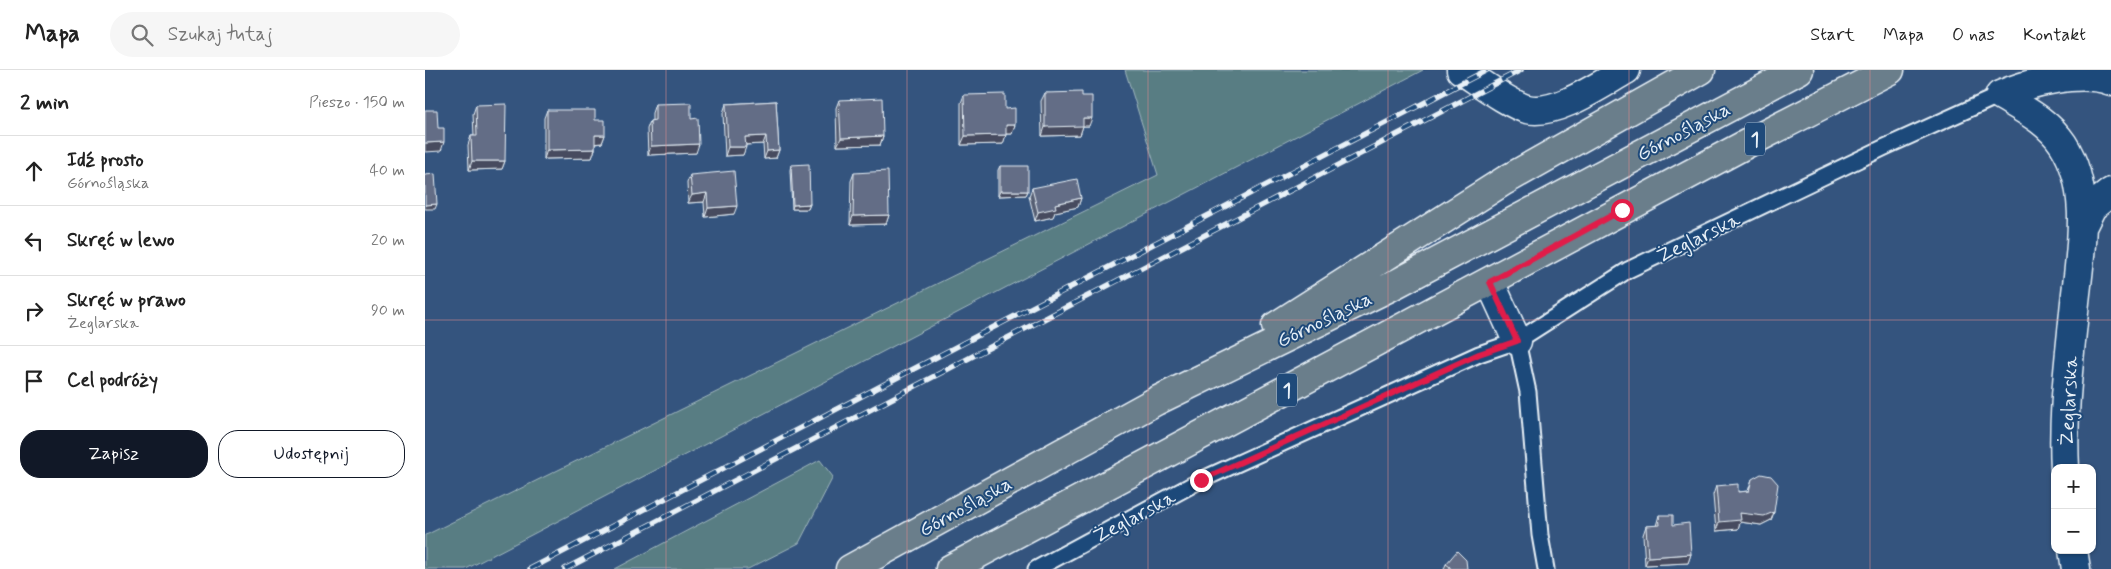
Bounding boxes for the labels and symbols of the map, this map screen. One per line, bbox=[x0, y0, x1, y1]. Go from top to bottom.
street label: Górnośląska bbox=[1632, 96, 1735, 168]
road number: 1 bbox=[1745, 122, 1765, 156]
route start bbox=[1611, 199, 1634, 222]
street label: Żeglarska bbox=[1652, 206, 1746, 270]
street label: Górnośląska bbox=[1273, 286, 1377, 355]
street label: Żeglarska bbox=[2054, 355, 2085, 447]
road number: 1 bbox=[1277, 374, 1297, 406]
route end bbox=[1190, 469, 1213, 492]
street label: Górnośląska bbox=[914, 471, 1017, 544]
street label: Żeglarska bbox=[1089, 484, 1182, 550]

